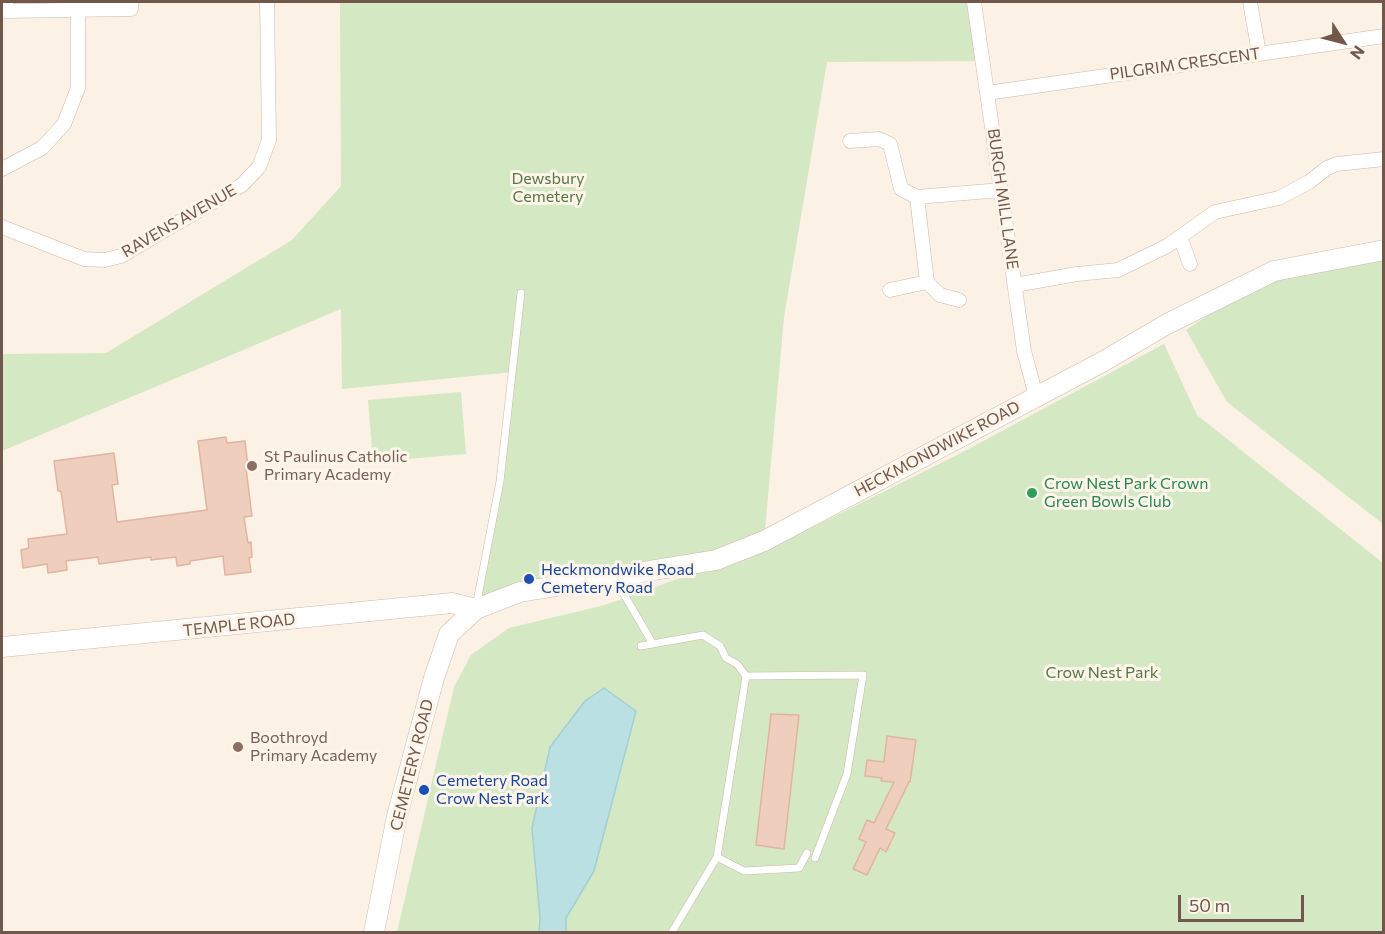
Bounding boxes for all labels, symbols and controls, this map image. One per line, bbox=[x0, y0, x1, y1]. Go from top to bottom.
north arrow bbox=[1313, 12, 1373, 72]
text: N bbox=[1347, 42, 1369, 63]
street label: PILGRIM CRESCENT bbox=[1108, 44, 1262, 84]
street label: BURGH MILL LANE bbox=[984, 127, 1022, 271]
park label: Dewsbury Cemetery bbox=[511, 169, 585, 207]
street label: RAVENS AVENUE bbox=[118, 180, 240, 262]
street label: HECKMONDWIKE ROAD bbox=[851, 397, 1023, 501]
place label: St Paulinus Catholic Primary Academy bbox=[264, 447, 408, 485]
marker: St Paulinus Catholic Primary Academy bbox=[245, 459, 259, 473]
place label: Crow Nest Park Crown Green Bowls Club bbox=[1044, 474, 1208, 512]
marker: Crow Nest Park Crown Green Bowls Club bbox=[1025, 486, 1039, 500]
place label: Heckmondwike Road Cemetery Road bbox=[541, 560, 694, 598]
marker: Heckmondwike Road Cemetery Road bbox=[522, 572, 536, 586]
street label: TEMPLE ROAD bbox=[182, 610, 296, 640]
park label: Crow Nest Park bbox=[1045, 663, 1159, 683]
street label: CEMETERY ROAD bbox=[386, 697, 438, 833]
place label: Boothroyd Primary Academy bbox=[250, 728, 377, 766]
marker: Boothroyd Primary Academy bbox=[231, 740, 245, 754]
place label: Cemetery Road Crow Nest Park bbox=[436, 771, 549, 809]
marker: Cemetery Road Crow Nest Park bbox=[417, 783, 431, 797]
scale bar bbox=[1181, 883, 1307, 921]
text: 50 m bbox=[1189, 894, 1230, 916]

